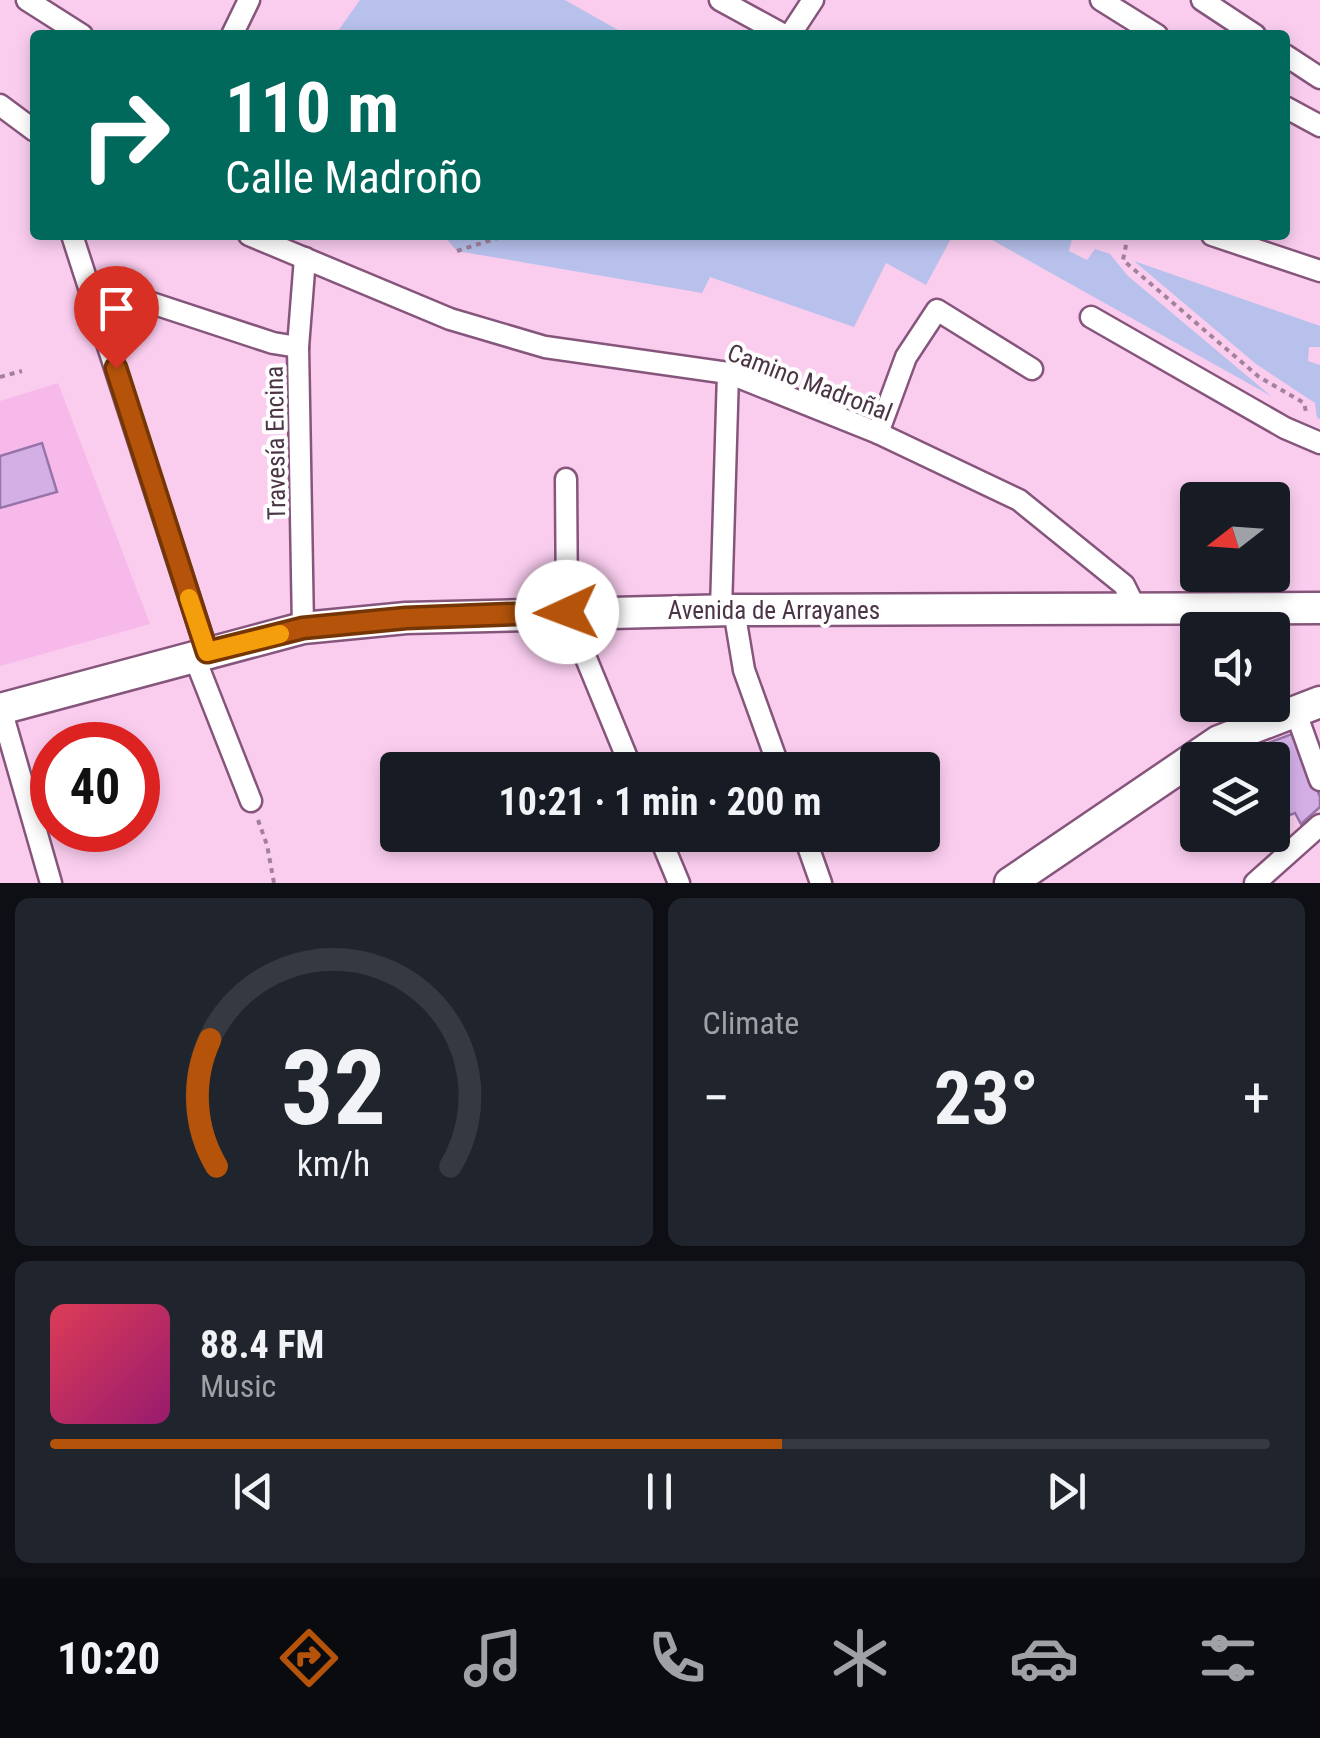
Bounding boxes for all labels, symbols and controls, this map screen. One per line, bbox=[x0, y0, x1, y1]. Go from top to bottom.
text: 110 m bbox=[225, 67, 399, 149]
icon: right bbox=[60, 70, 190, 200]
text: Calle Madroño bbox=[225, 151, 482, 204]
pin bbox=[74, 266, 159, 369]
icon: arrive bbox=[89, 281, 144, 336]
street label: Camino Madroñal bbox=[723, 338, 896, 427]
street label: Travesía Encina bbox=[260, 366, 291, 520]
north arrow bbox=[1180, 482, 1290, 592]
map controls bbox=[1180, 482, 1290, 852]
position arrow bbox=[515, 560, 619, 664]
street label: Avenida de Arrayanes bbox=[668, 596, 880, 625]
button: sound bbox=[1180, 612, 1290, 722]
speed limit sign: 40 bbox=[30, 722, 160, 852]
button: layers bbox=[1180, 742, 1290, 852]
text: 10:21 · 1 min · 200 m bbox=[499, 780, 821, 824]
text: Climate bbox=[703, 1004, 799, 1042]
text: 32 bbox=[281, 1028, 386, 1149]
text: 23° bbox=[934, 1054, 1039, 1142]
text: − bbox=[703, 1066, 730, 1130]
text: + bbox=[1243, 1066, 1270, 1130]
text: km/h bbox=[297, 1143, 371, 1185]
text: 88.4 FM bbox=[200, 1323, 324, 1367]
text: Music bbox=[200, 1367, 276, 1405]
icon: previous bbox=[226, 1464, 281, 1519]
icon: pause bbox=[632, 1464, 687, 1519]
icon: next bbox=[1039, 1464, 1094, 1519]
icon: directions bbox=[274, 1623, 344, 1693]
icon: music bbox=[458, 1623, 528, 1693]
icon: phone bbox=[642, 1623, 712, 1693]
icon: climate bbox=[825, 1623, 895, 1693]
icon: car bbox=[1009, 1623, 1079, 1693]
icon: filters bbox=[1193, 1623, 1263, 1693]
text: 10:20 bbox=[57, 1632, 160, 1685]

